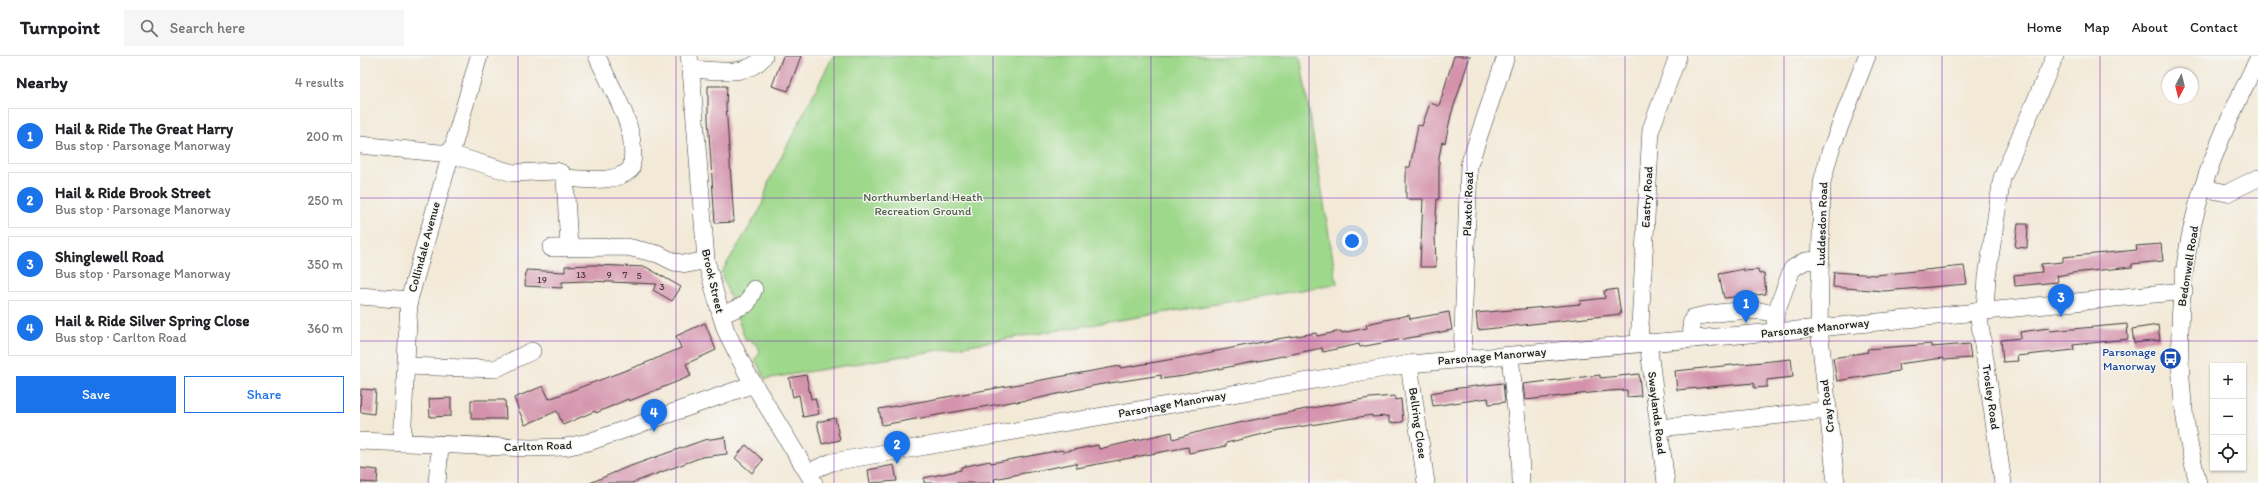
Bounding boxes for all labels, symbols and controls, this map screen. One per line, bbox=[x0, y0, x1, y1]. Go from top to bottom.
search box bbox=[124, 10, 404, 46]
text: Turnpoint bbox=[20, 16, 100, 39]
icon: search bbox=[138, 17, 160, 39]
text: Search here bbox=[170, 19, 245, 37]
text: Home bbox=[2027, 19, 2062, 36]
text: Map bbox=[2084, 19, 2110, 36]
text: About bbox=[2132, 19, 2168, 36]
text: Contact bbox=[2190, 19, 2238, 36]
north arrow bbox=[2162, 68, 2198, 104]
text: Nearby bbox=[16, 72, 68, 92]
text: 4 results bbox=[295, 75, 344, 90]
text: Hail & Ride The Great Harry bbox=[55, 120, 233, 138]
text: 1 bbox=[27, 129, 33, 144]
text: 200 m bbox=[306, 129, 343, 144]
text: Bus stop · Parsonage Manorway bbox=[55, 138, 231, 153]
street label: Eastry Road bbox=[1638, 165, 1656, 228]
street label: Plaxtol Road bbox=[1460, 171, 1476, 237]
street label: Luddesdon Road bbox=[1814, 181, 1830, 266]
text: Hail & Ride Brook Street bbox=[55, 184, 211, 202]
park label: Northumberland Heath Recreation Ground bbox=[863, 190, 983, 218]
text: 2 bbox=[27, 193, 33, 208]
text: 250 m bbox=[307, 193, 343, 208]
street label: Collindale Avenue bbox=[405, 200, 443, 294]
text: Bus stop · Parsonage Manorway bbox=[55, 202, 231, 217]
street label: Bedonwell Road bbox=[2175, 224, 2201, 307]
your location bbox=[1342, 231, 1362, 251]
street label: Brook Street bbox=[699, 247, 727, 315]
text: Shinglewell Road bbox=[55, 248, 164, 266]
text: 3 bbox=[26, 257, 34, 272]
text: 350 m bbox=[307, 257, 343, 272]
text: Bus stop · Parsonage Manorway bbox=[55, 266, 231, 281]
house number: 13 bbox=[576, 268, 587, 281]
house number: 9 bbox=[606, 268, 612, 281]
house number: 7 bbox=[623, 268, 628, 281]
house number: 5 bbox=[636, 269, 642, 282]
house number: 19 bbox=[537, 273, 547, 286]
house number: 3 bbox=[659, 280, 665, 293]
pin: 3 bbox=[2048, 284, 2074, 317]
pin: 1 bbox=[1733, 290, 1759, 323]
text: Hail & Ride Silver Spring Close bbox=[55, 312, 250, 330]
street label: Parsonage Manorway bbox=[1760, 315, 1870, 341]
text: 4 bbox=[26, 321, 34, 336]
text: 360 m bbox=[307, 321, 343, 336]
text: Bus stop · Carlton Road bbox=[55, 330, 186, 345]
street label: Parsonage Manorway bbox=[1437, 344, 1547, 368]
place label: Parsonage Manorway bbox=[2102, 345, 2156, 373]
bus stop icon: Parsonage Manorway bbox=[2158, 346, 2184, 372]
map controls bbox=[2210, 363, 2246, 471]
button: + bbox=[2210, 363, 2246, 399]
street label: Trosley Road bbox=[1980, 364, 2003, 431]
street label: Swaylands Road bbox=[1645, 371, 1669, 456]
button: Save bbox=[16, 376, 176, 413]
button: Share bbox=[184, 376, 344, 413]
street label: Cray Road bbox=[1817, 378, 1837, 433]
street label: Bellring Close bbox=[1406, 386, 1430, 460]
street label: Parsonage Manorway bbox=[1117, 388, 1227, 420]
pin: 4 bbox=[641, 399, 667, 432]
button: − bbox=[2210, 399, 2246, 435]
pin: 2 bbox=[884, 431, 910, 464]
button: locate bbox=[2210, 435, 2246, 471]
street label: Carlton Road bbox=[504, 438, 573, 454]

